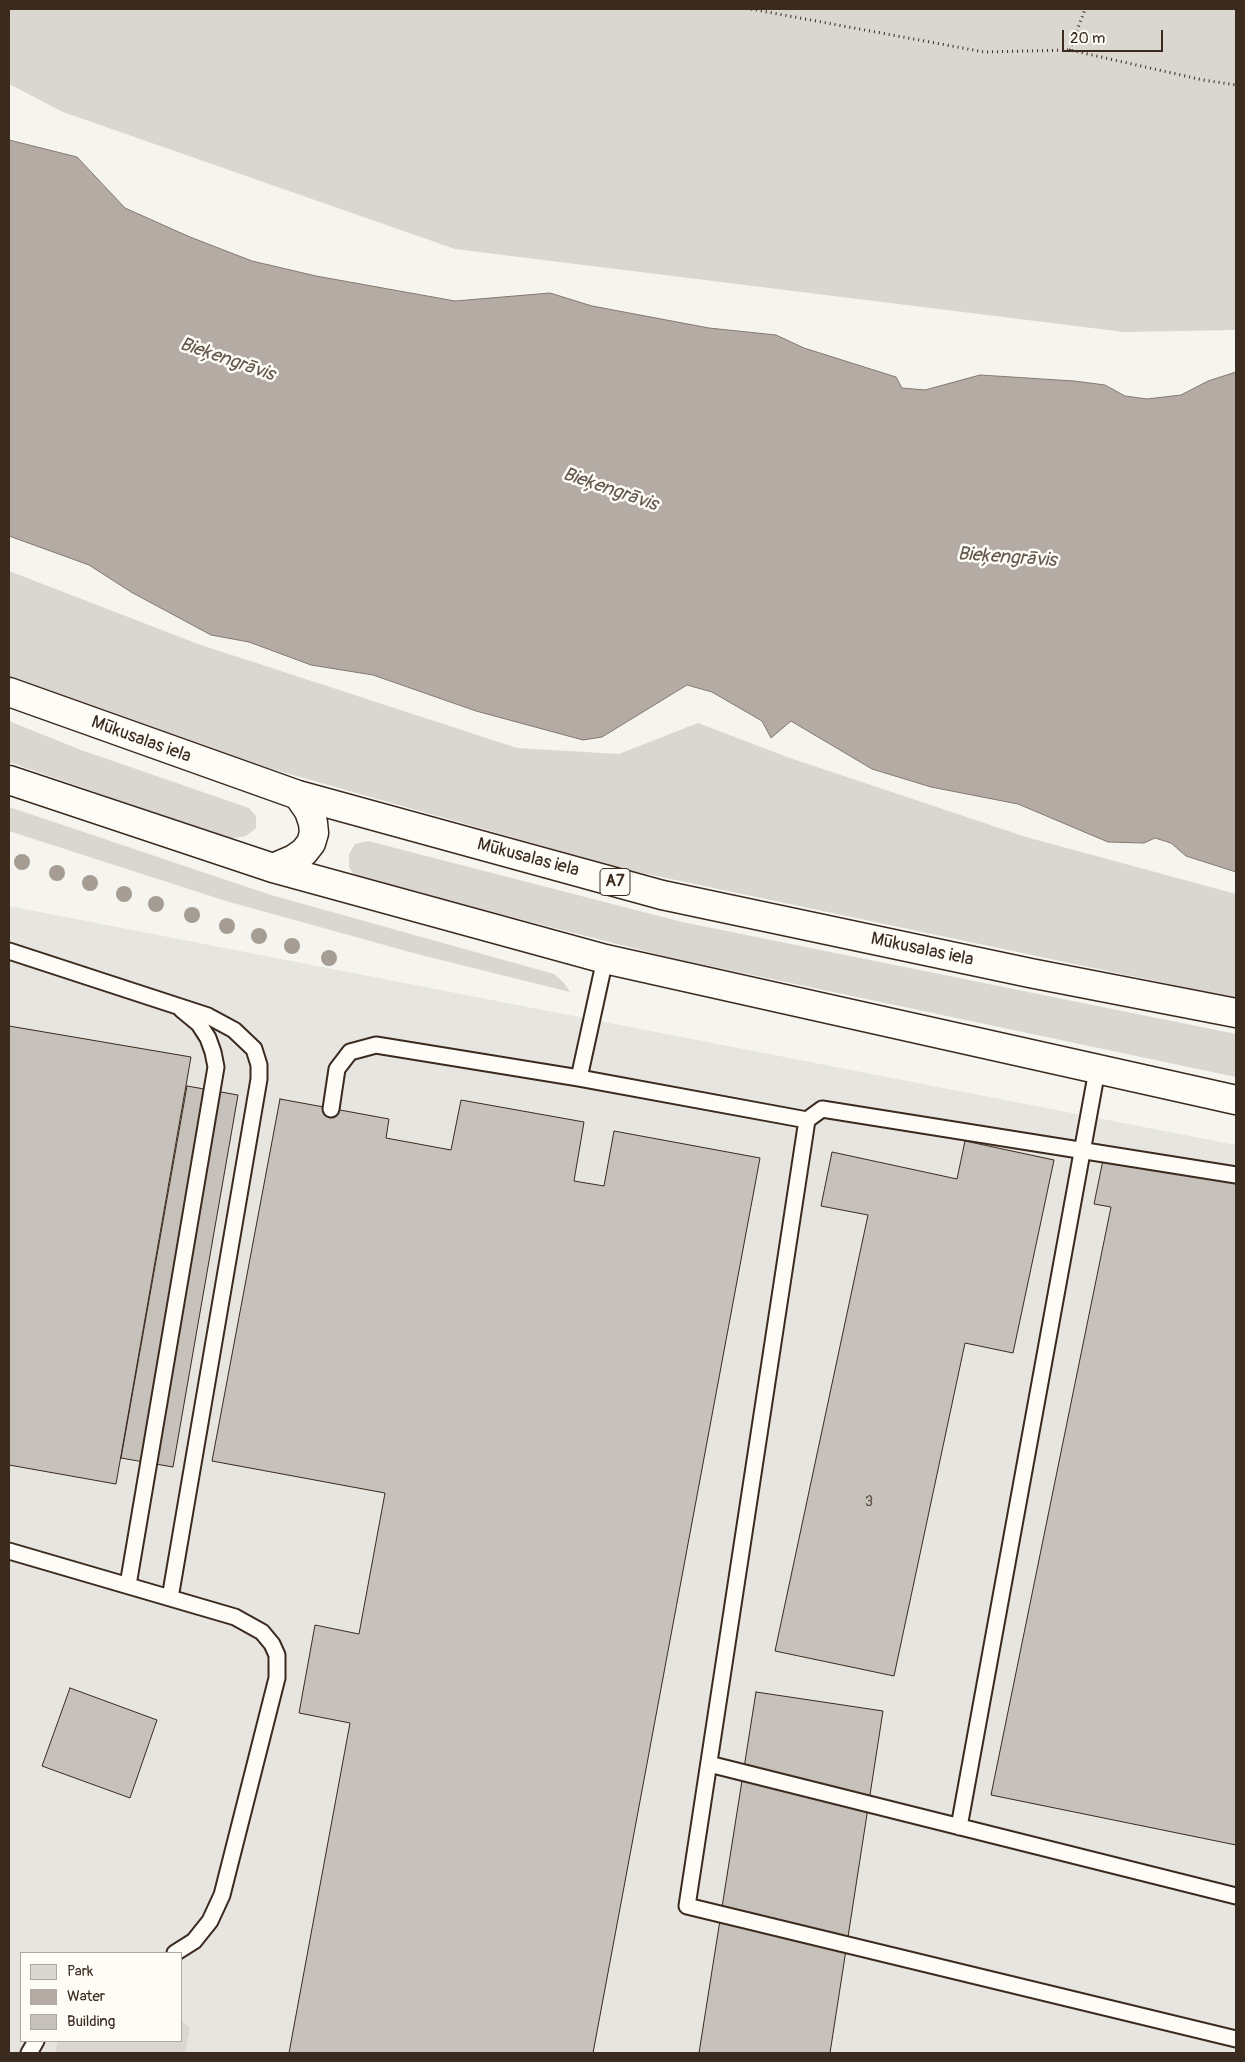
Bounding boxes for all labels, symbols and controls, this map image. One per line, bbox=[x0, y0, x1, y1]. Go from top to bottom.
scale bar bbox=[1065, 20, 1166, 52]
text: 20 m bbox=[1070, 29, 1105, 48]
water label: Bieķengrāvis bbox=[177, 333, 277, 387]
water label: Bieķengrāvis bbox=[560, 463, 660, 517]
water label: Bieķengrāvis bbox=[957, 543, 1057, 573]
street label: Mūkusalas iela bbox=[88, 712, 194, 768]
street label: Mūkusalas iela bbox=[475, 834, 581, 882]
road number: A7 bbox=[600, 869, 630, 896]
street label: Mūkusalas iela bbox=[869, 929, 975, 971]
house number: 3 bbox=[865, 1493, 873, 1511]
legend bbox=[20, 1952, 182, 2042]
text: Park bbox=[67, 1962, 93, 1981]
text: Water bbox=[67, 1987, 105, 2006]
text: Building bbox=[67, 2012, 115, 2031]

